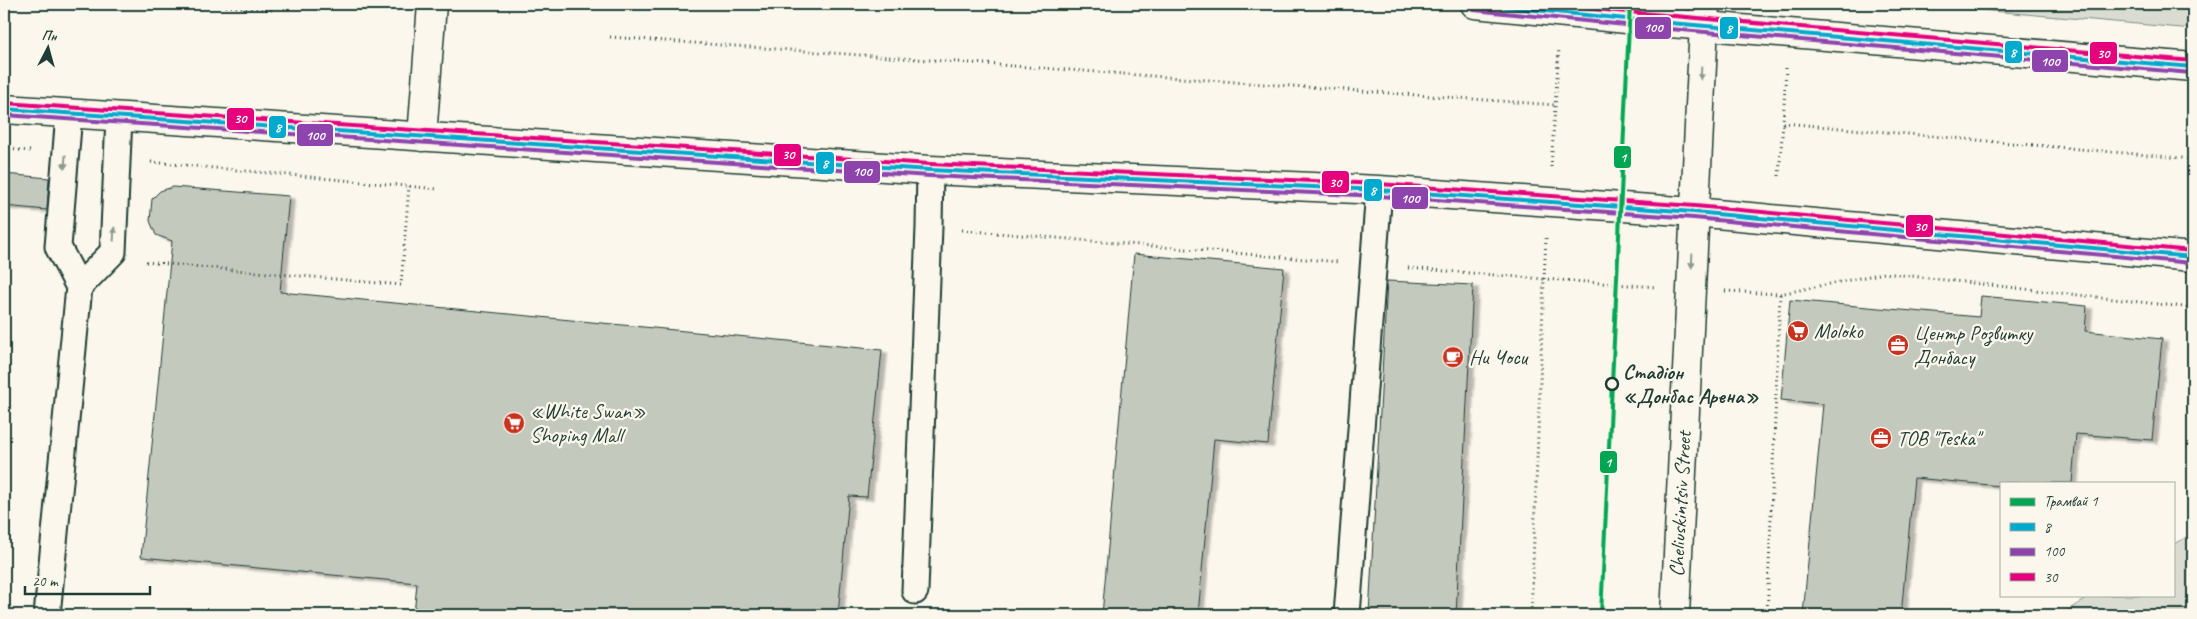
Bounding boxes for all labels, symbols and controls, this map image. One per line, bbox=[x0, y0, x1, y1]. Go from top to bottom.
line badge: 100 bbox=[1634, 16, 1672, 40]
line badge: 8 bbox=[1719, 16, 1739, 40]
text: 100 bbox=[1644, 19, 1664, 36]
text: 8 bbox=[1726, 20, 1734, 37]
north arrow bbox=[22, 22, 72, 72]
text: Пн bbox=[41, 26, 58, 45]
line badge: 8 bbox=[2004, 40, 2023, 64]
line badge: 30 bbox=[2089, 41, 2118, 65]
text: 8 bbox=[2010, 44, 2018, 61]
text: 30 bbox=[2097, 45, 2111, 62]
line badge: 100 bbox=[2031, 49, 2069, 73]
text: 100 bbox=[2041, 53, 2061, 70]
one-way arrow bbox=[1697, 66, 1705, 82]
line badge: 30 bbox=[226, 107, 255, 131]
text: 30 bbox=[234, 110, 248, 127]
line badge: 8 bbox=[268, 115, 287, 139]
text: 8 bbox=[275, 119, 283, 136]
line badge: 100 bbox=[296, 123, 334, 147]
text: 100 bbox=[306, 127, 326, 144]
line badge: 30 bbox=[773, 143, 802, 167]
line badge: 1 bbox=[1613, 145, 1632, 169]
text: 30 bbox=[782, 146, 796, 163]
text: 1 bbox=[1620, 149, 1628, 166]
line badge: 8 bbox=[815, 151, 835, 175]
one-way arrow bbox=[60, 155, 68, 171]
text: 8 bbox=[822, 155, 830, 172]
line badge: 100 bbox=[843, 160, 881, 184]
text: 100 bbox=[853, 163, 873, 180]
line badge: 30 bbox=[1321, 170, 1350, 194]
text: 30 bbox=[1329, 174, 1343, 191]
line badge: 8 bbox=[1363, 178, 1383, 202]
text: 8 bbox=[1370, 182, 1378, 199]
line badge: 100 bbox=[1391, 186, 1429, 210]
text: 100 bbox=[1401, 190, 1421, 207]
line badge: 30 bbox=[1905, 214, 1934, 238]
text: 30 bbox=[1914, 218, 1928, 235]
one-way arrow bbox=[110, 226, 118, 242]
one-way arrow bbox=[1687, 253, 1695, 269]
place label: Moloko bbox=[1814, 318, 1864, 344]
supermarket icon: Moloko bbox=[1786, 319, 1810, 343]
place label: Центр Розвитку Донбасу bbox=[1914, 320, 2034, 370]
office icon: Центр Розвитку Донбасу bbox=[1886, 333, 1910, 357]
place label: Ни Чоси bbox=[1469, 344, 1530, 370]
cafe icon: Ни Чоси bbox=[1441, 345, 1465, 369]
place label: Стадіон «Донбас Арена» bbox=[1623, 359, 1759, 409]
marker: Стадіон «Донбас Арена» bbox=[1605, 377, 1619, 391]
place label: «White Swan» Shoping Mall bbox=[530, 398, 646, 448]
supermarket icon: «White Swan» Shoping Mall bbox=[502, 411, 526, 435]
place label: ТОВ "Teska" bbox=[1897, 425, 1984, 451]
office icon: ТОВ "Teska" bbox=[1869, 426, 1893, 450]
street label: Cheliuskintsiv Street bbox=[1663, 429, 1697, 577]
line badge: 1 bbox=[1599, 450, 1618, 474]
text: 1 bbox=[1605, 454, 1613, 471]
legend bbox=[2000, 482, 2174, 596]
text: Трамвай 1 bbox=[2044, 492, 2099, 511]
text: 8 bbox=[2044, 518, 2052, 537]
text: 100 bbox=[2044, 542, 2066, 561]
scale bar bbox=[25, 564, 150, 596]
text: 30 bbox=[2044, 568, 2059, 587]
text: 20 m bbox=[32, 572, 59, 591]

